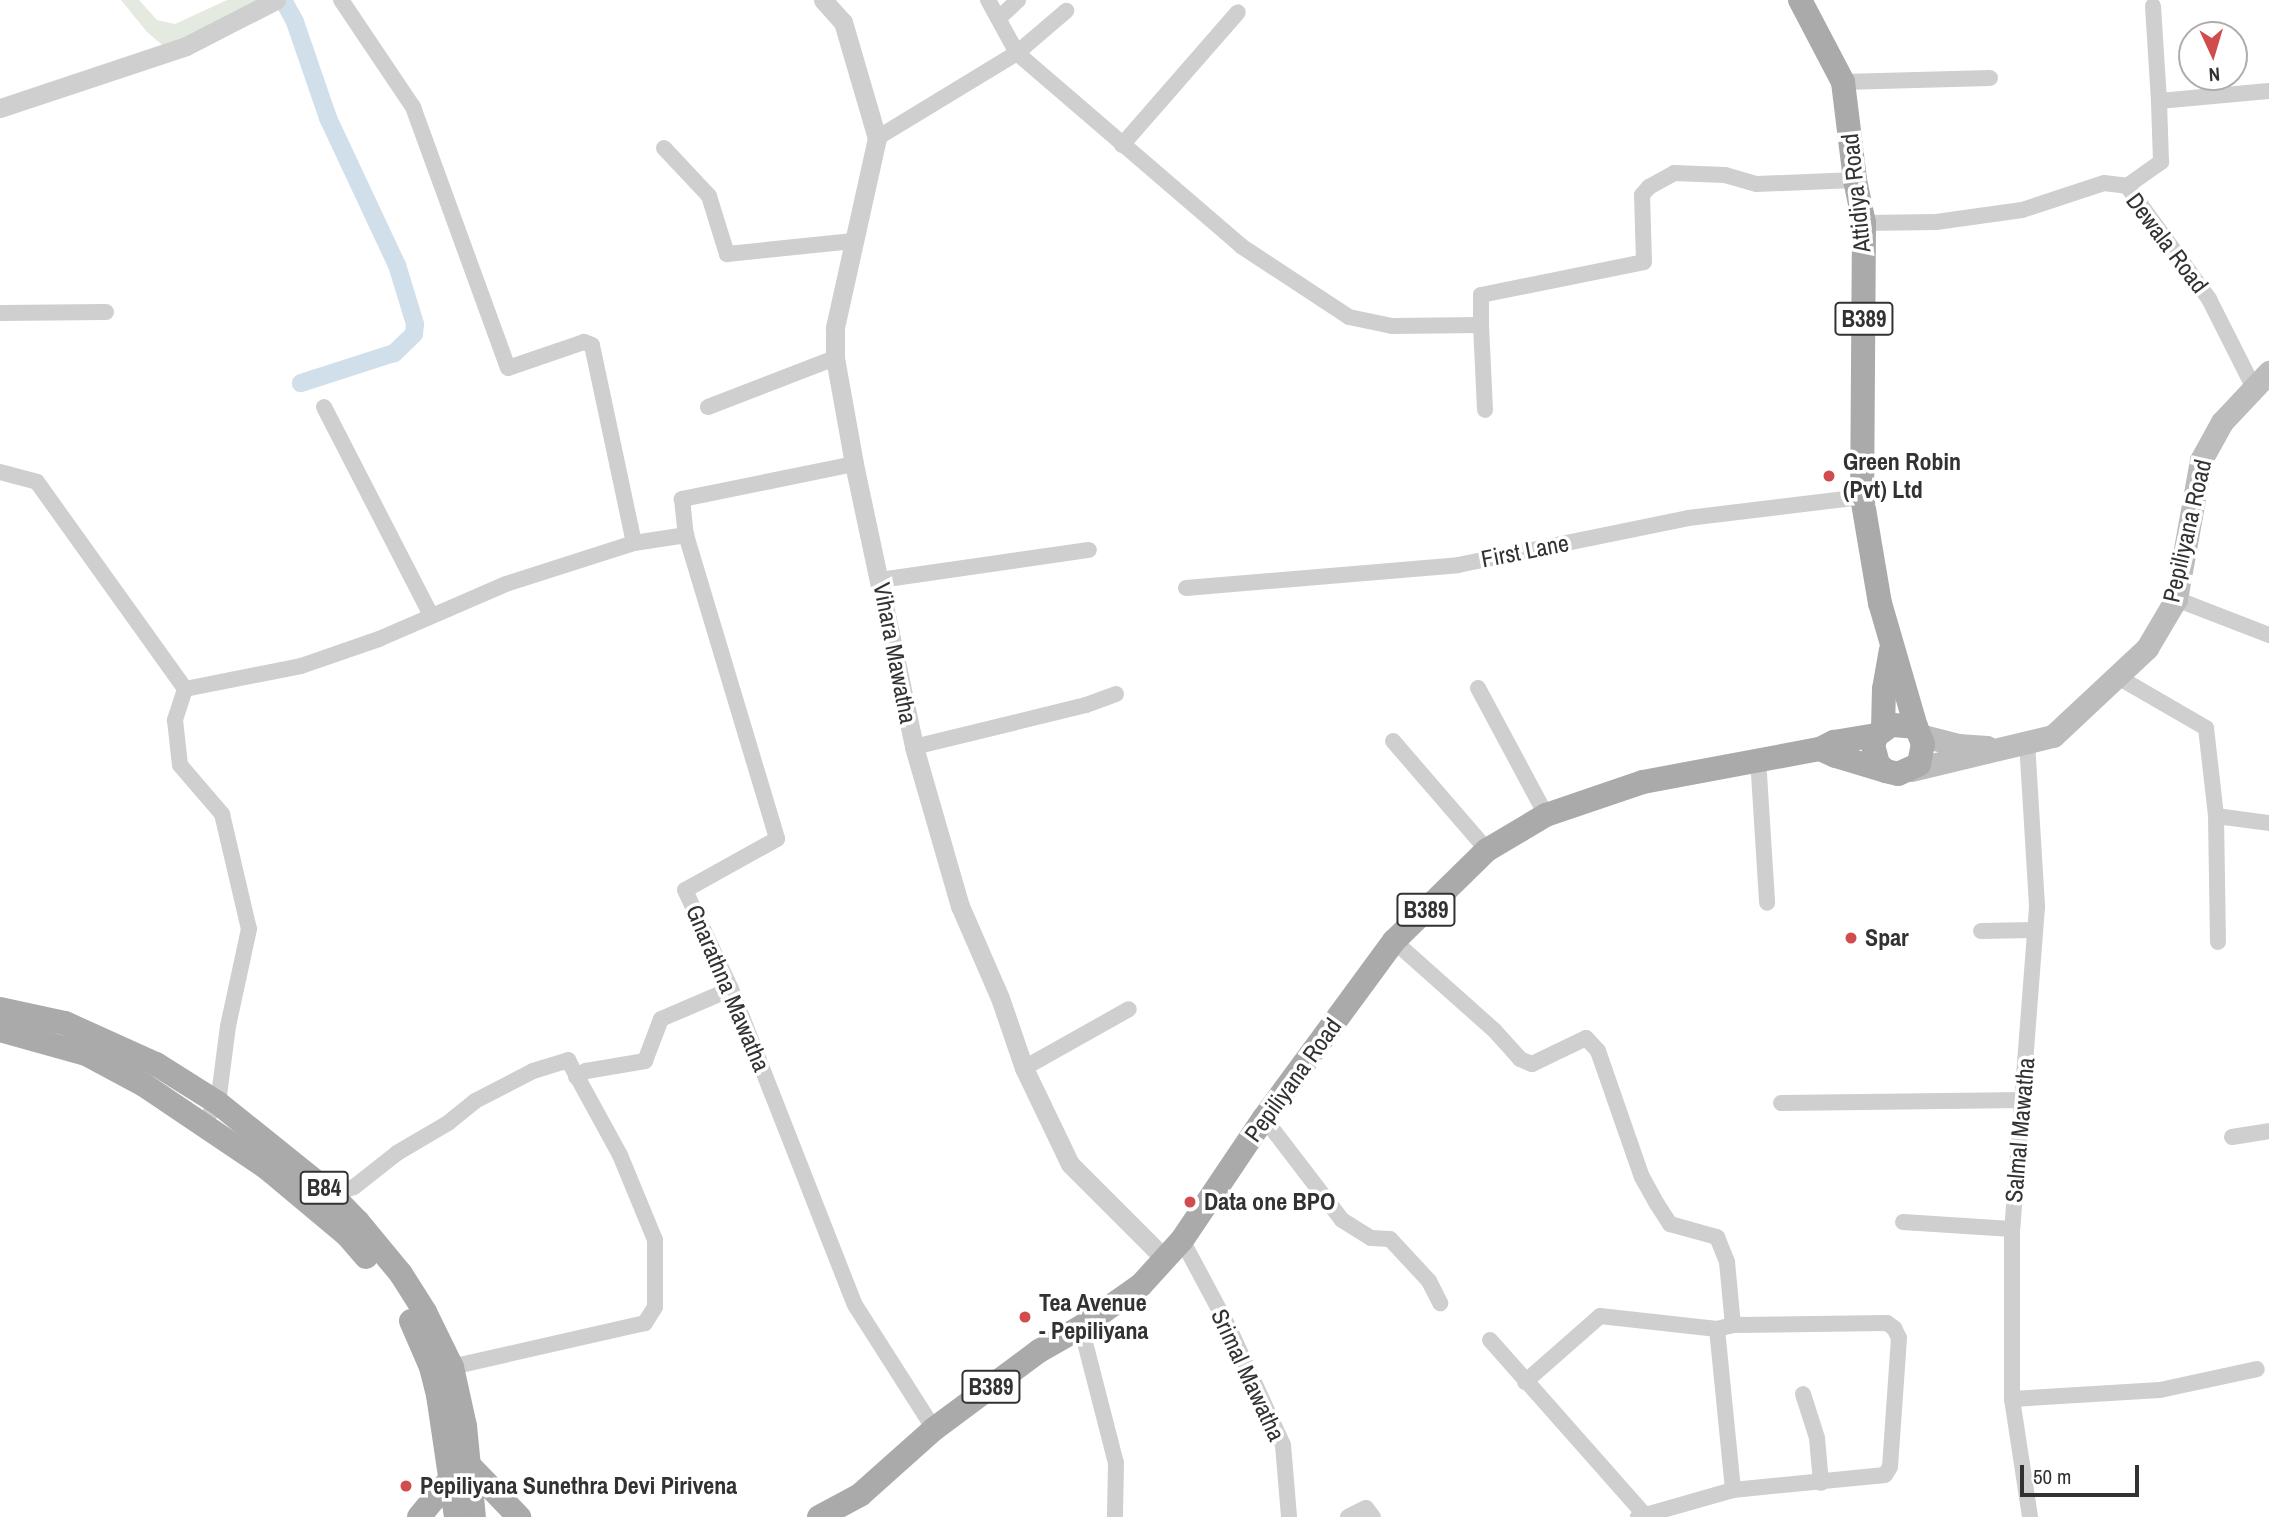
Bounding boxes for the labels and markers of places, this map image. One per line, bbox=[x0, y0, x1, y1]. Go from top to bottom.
place label: Green Robin (Pvt) Ltd bbox=[1843, 448, 1961, 504]
marker: Green Robin (Pvt) Ltd bbox=[1821, 468, 1837, 484]
place label: Spar bbox=[1865, 924, 1909, 952]
marker: Spar bbox=[1843, 930, 1859, 946]
place label: Data one BPO bbox=[1204, 1188, 1335, 1216]
marker: Data one BPO bbox=[1182, 1194, 1198, 1210]
place label: Tea Avenue - Pepiliyana bbox=[1039, 1289, 1148, 1345]
marker: Tea Avenue - Pepiliyana bbox=[1017, 1309, 1033, 1325]
place label: Pepiliyana Sunethra Devi Pirivena bbox=[420, 1472, 737, 1500]
marker: Pepiliyana Sunethra Devi Pirivena bbox=[398, 1478, 414, 1494]

